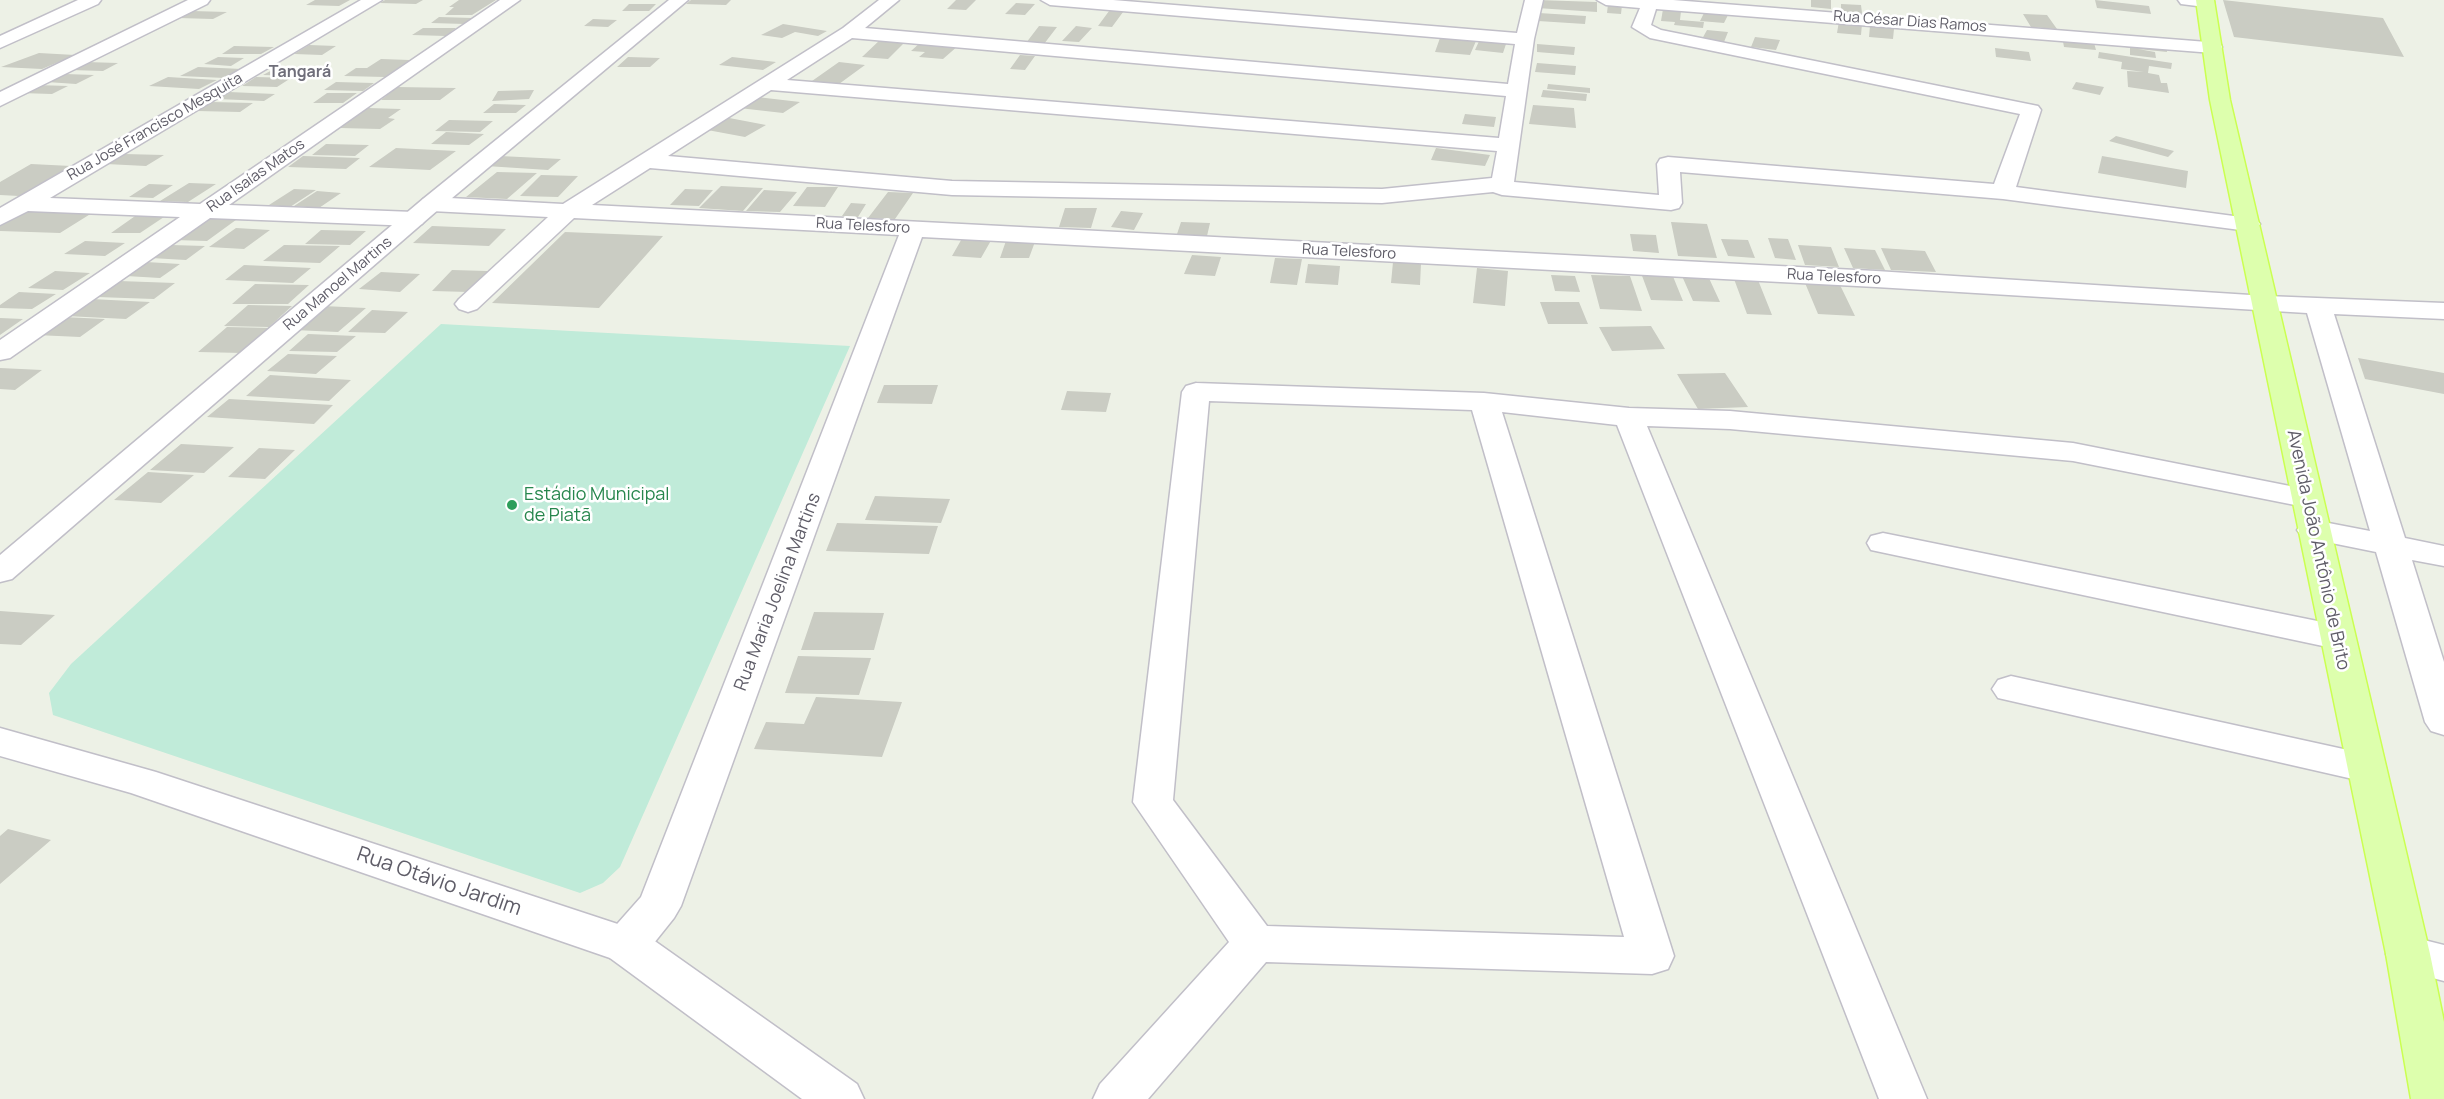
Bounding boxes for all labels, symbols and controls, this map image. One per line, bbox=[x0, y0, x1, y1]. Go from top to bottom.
street label: Rua César Dias Ramos bbox=[1833, 8, 1987, 36]
district label: Tangará bbox=[269, 63, 331, 83]
street label: Rua José Francisco Mesquita bbox=[64, 69, 246, 185]
street label: Rua Isaías Matos bbox=[204, 136, 308, 216]
street label: Rua Telesforo bbox=[815, 215, 911, 237]
street label: Rua Manoel Martins bbox=[280, 233, 396, 335]
street label: Rua Telesforo bbox=[1301, 241, 1397, 263]
street label: Rua Telesforo bbox=[1786, 266, 1882, 288]
street label: Avenida João Antônio de Brito bbox=[2282, 428, 2354, 672]
place label: Estádio Municipal de Piatã bbox=[524, 484, 670, 526]
street label: Rua Maria Joelina Martins bbox=[730, 490, 826, 694]
marker: Estádio Municipal de Piatã bbox=[505, 498, 519, 512]
street label: Rua Otávio Jardim bbox=[353, 842, 525, 922]

